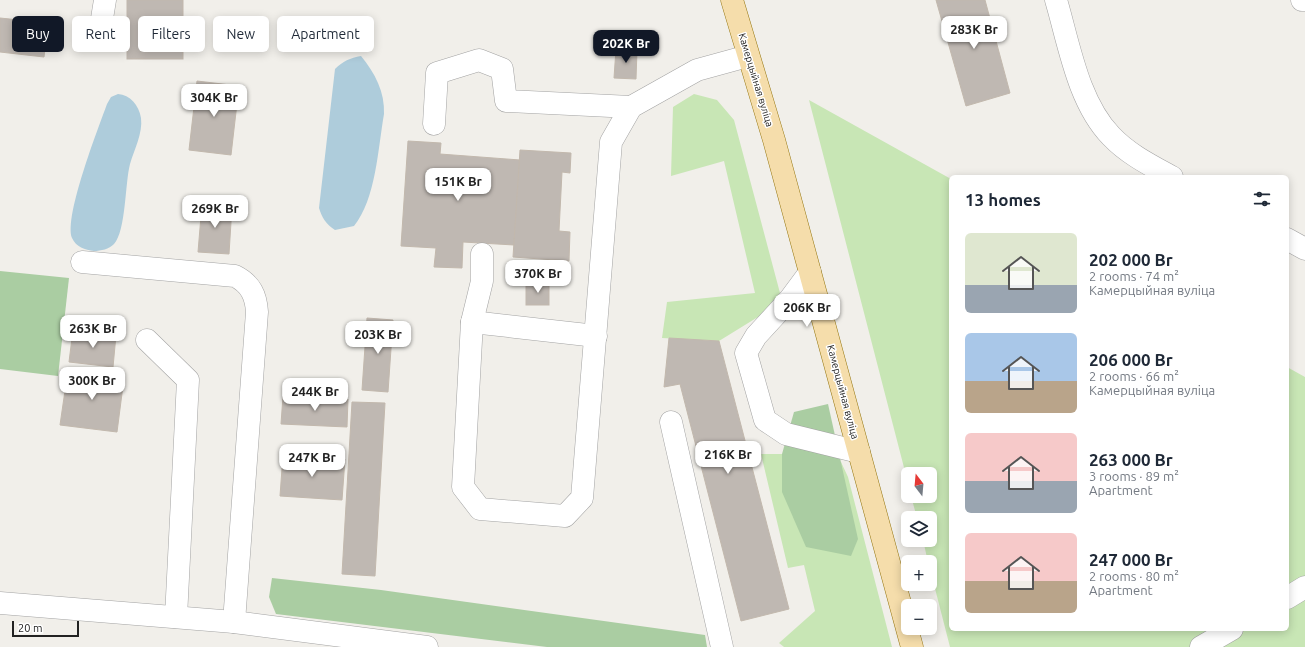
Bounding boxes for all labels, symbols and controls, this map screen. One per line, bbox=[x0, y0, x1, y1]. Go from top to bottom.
chip: Buy bbox=[12, 16, 64, 52]
chip: Rent bbox=[72, 16, 130, 52]
chip: Filters bbox=[138, 16, 205, 52]
chip: New bbox=[213, 16, 269, 52]
chip: Apartment bbox=[277, 16, 374, 52]
pin: 283K Br bbox=[937, 16, 1011, 50]
text: 283K Br bbox=[950, 22, 998, 36]
pin: 202K Br bbox=[589, 30, 663, 64]
street label: Камерцыйная вуліца bbox=[737, 32, 775, 128]
text: 202K Br bbox=[602, 36, 650, 50]
pin: 304K Br bbox=[177, 84, 251, 118]
text: 304K Br bbox=[190, 90, 238, 104]
pin: 151K Br bbox=[421, 168, 495, 202]
text: 151K Br bbox=[434, 174, 482, 188]
icon: filters bbox=[1251, 188, 1273, 210]
text: 13 homes bbox=[965, 190, 1041, 209]
pin: 269K Br bbox=[178, 195, 252, 229]
text: 269K Br bbox=[191, 201, 239, 215]
icon: home bbox=[997, 249, 1045, 297]
text: 202 000 Br bbox=[1089, 250, 1173, 269]
pin: 370K Br bbox=[501, 260, 575, 294]
text: 370K Br bbox=[514, 266, 562, 280]
text: 2 rooms · 74 m² bbox=[1089, 269, 1179, 283]
text: Камерцыйная вуліца bbox=[1089, 283, 1215, 297]
pin: 206K Br bbox=[770, 294, 844, 328]
text: 206K Br bbox=[783, 300, 831, 314]
pin: 263K Br bbox=[56, 315, 130, 349]
text: 263K Br bbox=[69, 321, 117, 335]
pin: 203K Br bbox=[341, 321, 415, 355]
text: 203K Br bbox=[354, 327, 402, 341]
street label: Камерцыйная вуліца bbox=[825, 344, 861, 440]
icon: home bbox=[997, 349, 1045, 397]
text: 206 000 Br bbox=[1089, 350, 1173, 369]
pin: 300K Br bbox=[55, 367, 129, 401]
text: 2 rooms · 66 m² bbox=[1089, 369, 1179, 383]
text: 300K Br bbox=[68, 373, 116, 387]
pin: 244K Br bbox=[278, 378, 352, 412]
text: Камерцыйная вуліца bbox=[1089, 383, 1215, 397]
text: 244K Br bbox=[291, 384, 339, 398]
pin: 216K Br bbox=[691, 441, 765, 475]
pin: 247K Br bbox=[275, 444, 349, 478]
text: 216K Br bbox=[704, 447, 752, 461]
icon: home bbox=[997, 449, 1045, 497]
text: 247K Br bbox=[288, 450, 336, 464]
text: 263 000 Br bbox=[1089, 450, 1173, 469]
north arrow bbox=[901, 467, 937, 503]
map controls bbox=[901, 467, 937, 635]
text: 3 rooms · 89 m² bbox=[1089, 469, 1179, 483]
text: Apartment bbox=[1089, 483, 1153, 497]
button: layers bbox=[901, 511, 937, 547]
icon: home bbox=[997, 549, 1045, 597]
text: 247 000 Br bbox=[1089, 550, 1173, 569]
button: + bbox=[901, 555, 937, 591]
text: 2 rooms · 80 m² bbox=[1089, 569, 1179, 583]
text: Apartment bbox=[1089, 583, 1153, 597]
button: − bbox=[901, 599, 937, 635]
scale bar bbox=[12, 619, 79, 638]
text: 20 m bbox=[18, 622, 42, 634]

